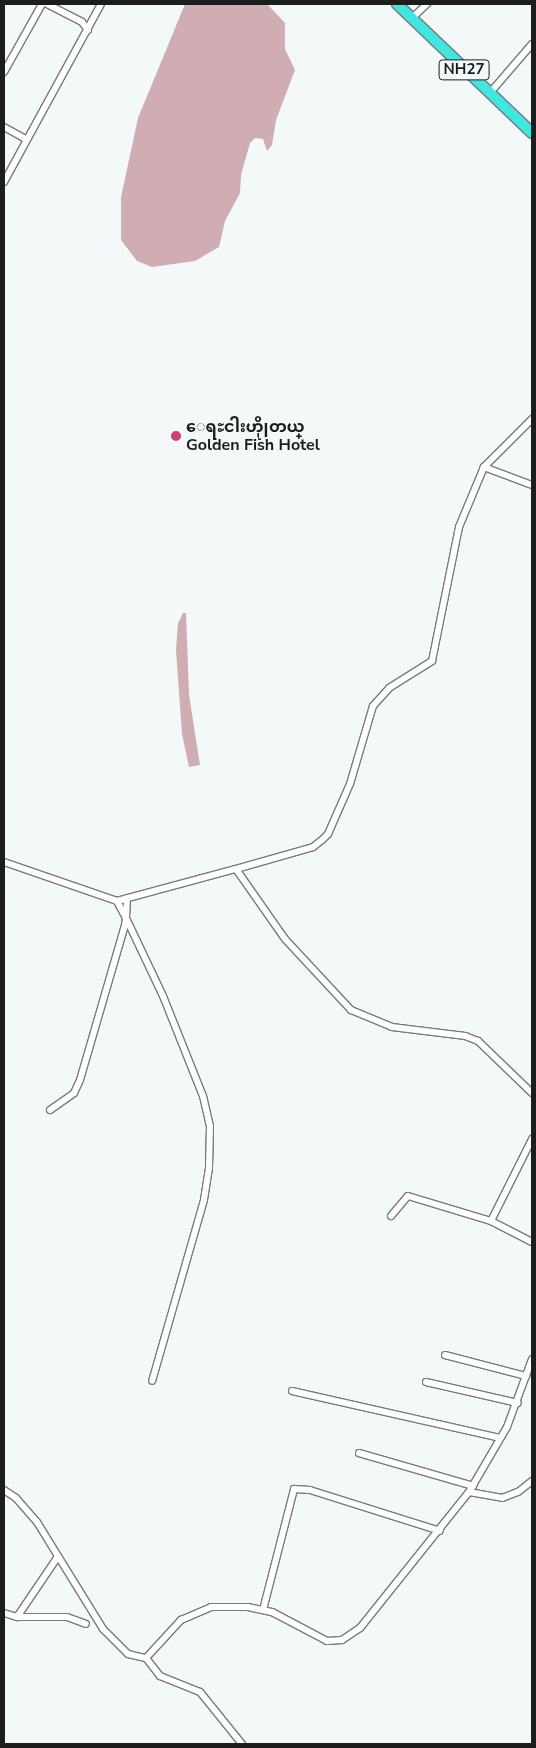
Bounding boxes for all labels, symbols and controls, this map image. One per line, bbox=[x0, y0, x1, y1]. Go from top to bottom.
road number: NH27 bbox=[438, 58, 490, 82]
place label: ေရႊငါးဟိုုတယ္ Golden Fish Hotel bbox=[186, 417, 320, 455]
marker: ေရႊငါးဟိုုတယ္ Golden Fish Hotel bbox=[170, 430, 182, 442]

